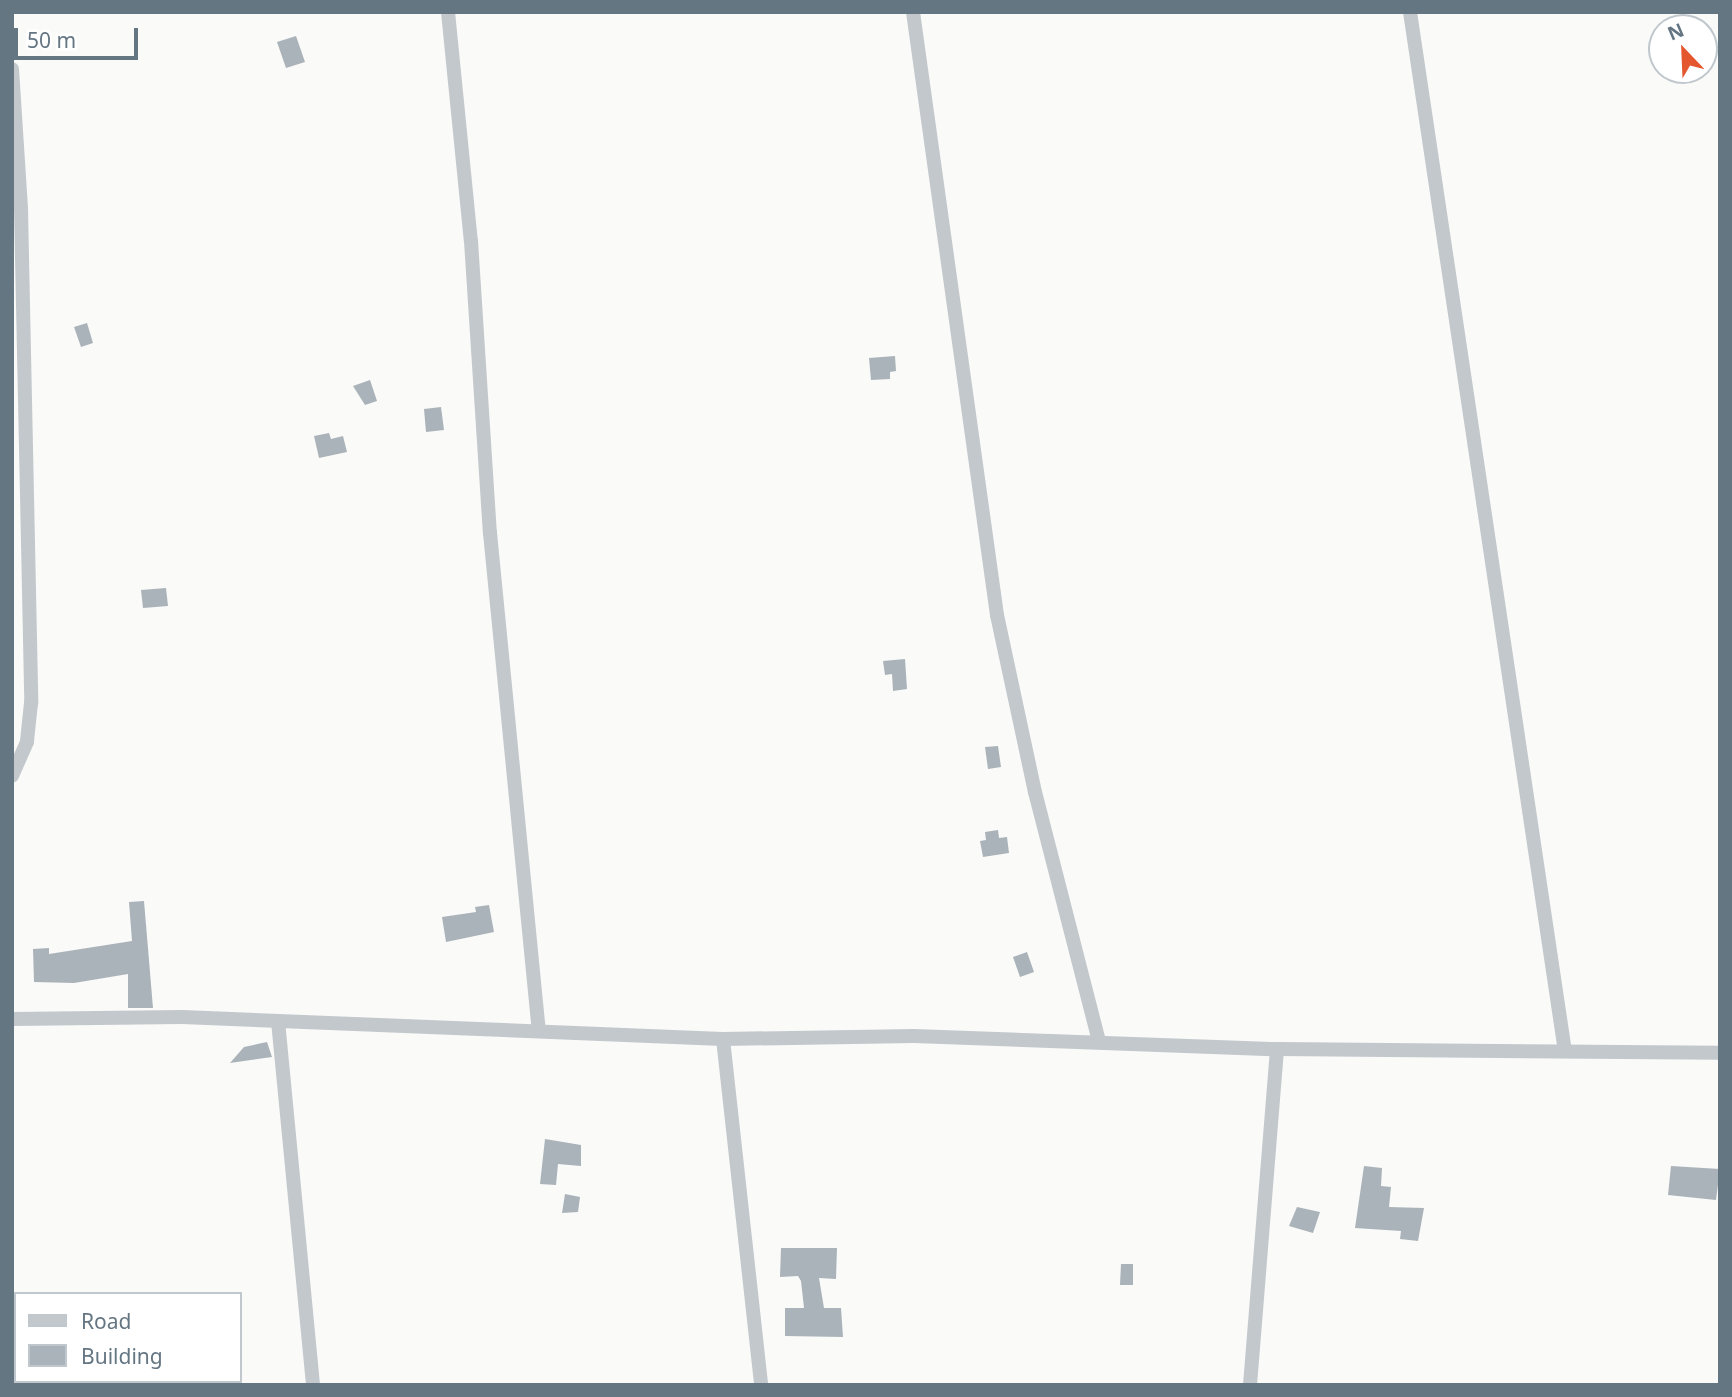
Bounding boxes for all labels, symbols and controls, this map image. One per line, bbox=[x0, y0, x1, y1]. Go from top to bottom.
scale bar bbox=[18, 14, 142, 58]
north arrow bbox=[1648, 14, 1718, 84]
text: N bbox=[1663, 17, 1688, 46]
text: 50 m bbox=[27, 26, 76, 54]
legend bbox=[14, 1292, 242, 1383]
text: Road bbox=[81, 1307, 131, 1335]
text: Building bbox=[81, 1342, 163, 1370]

